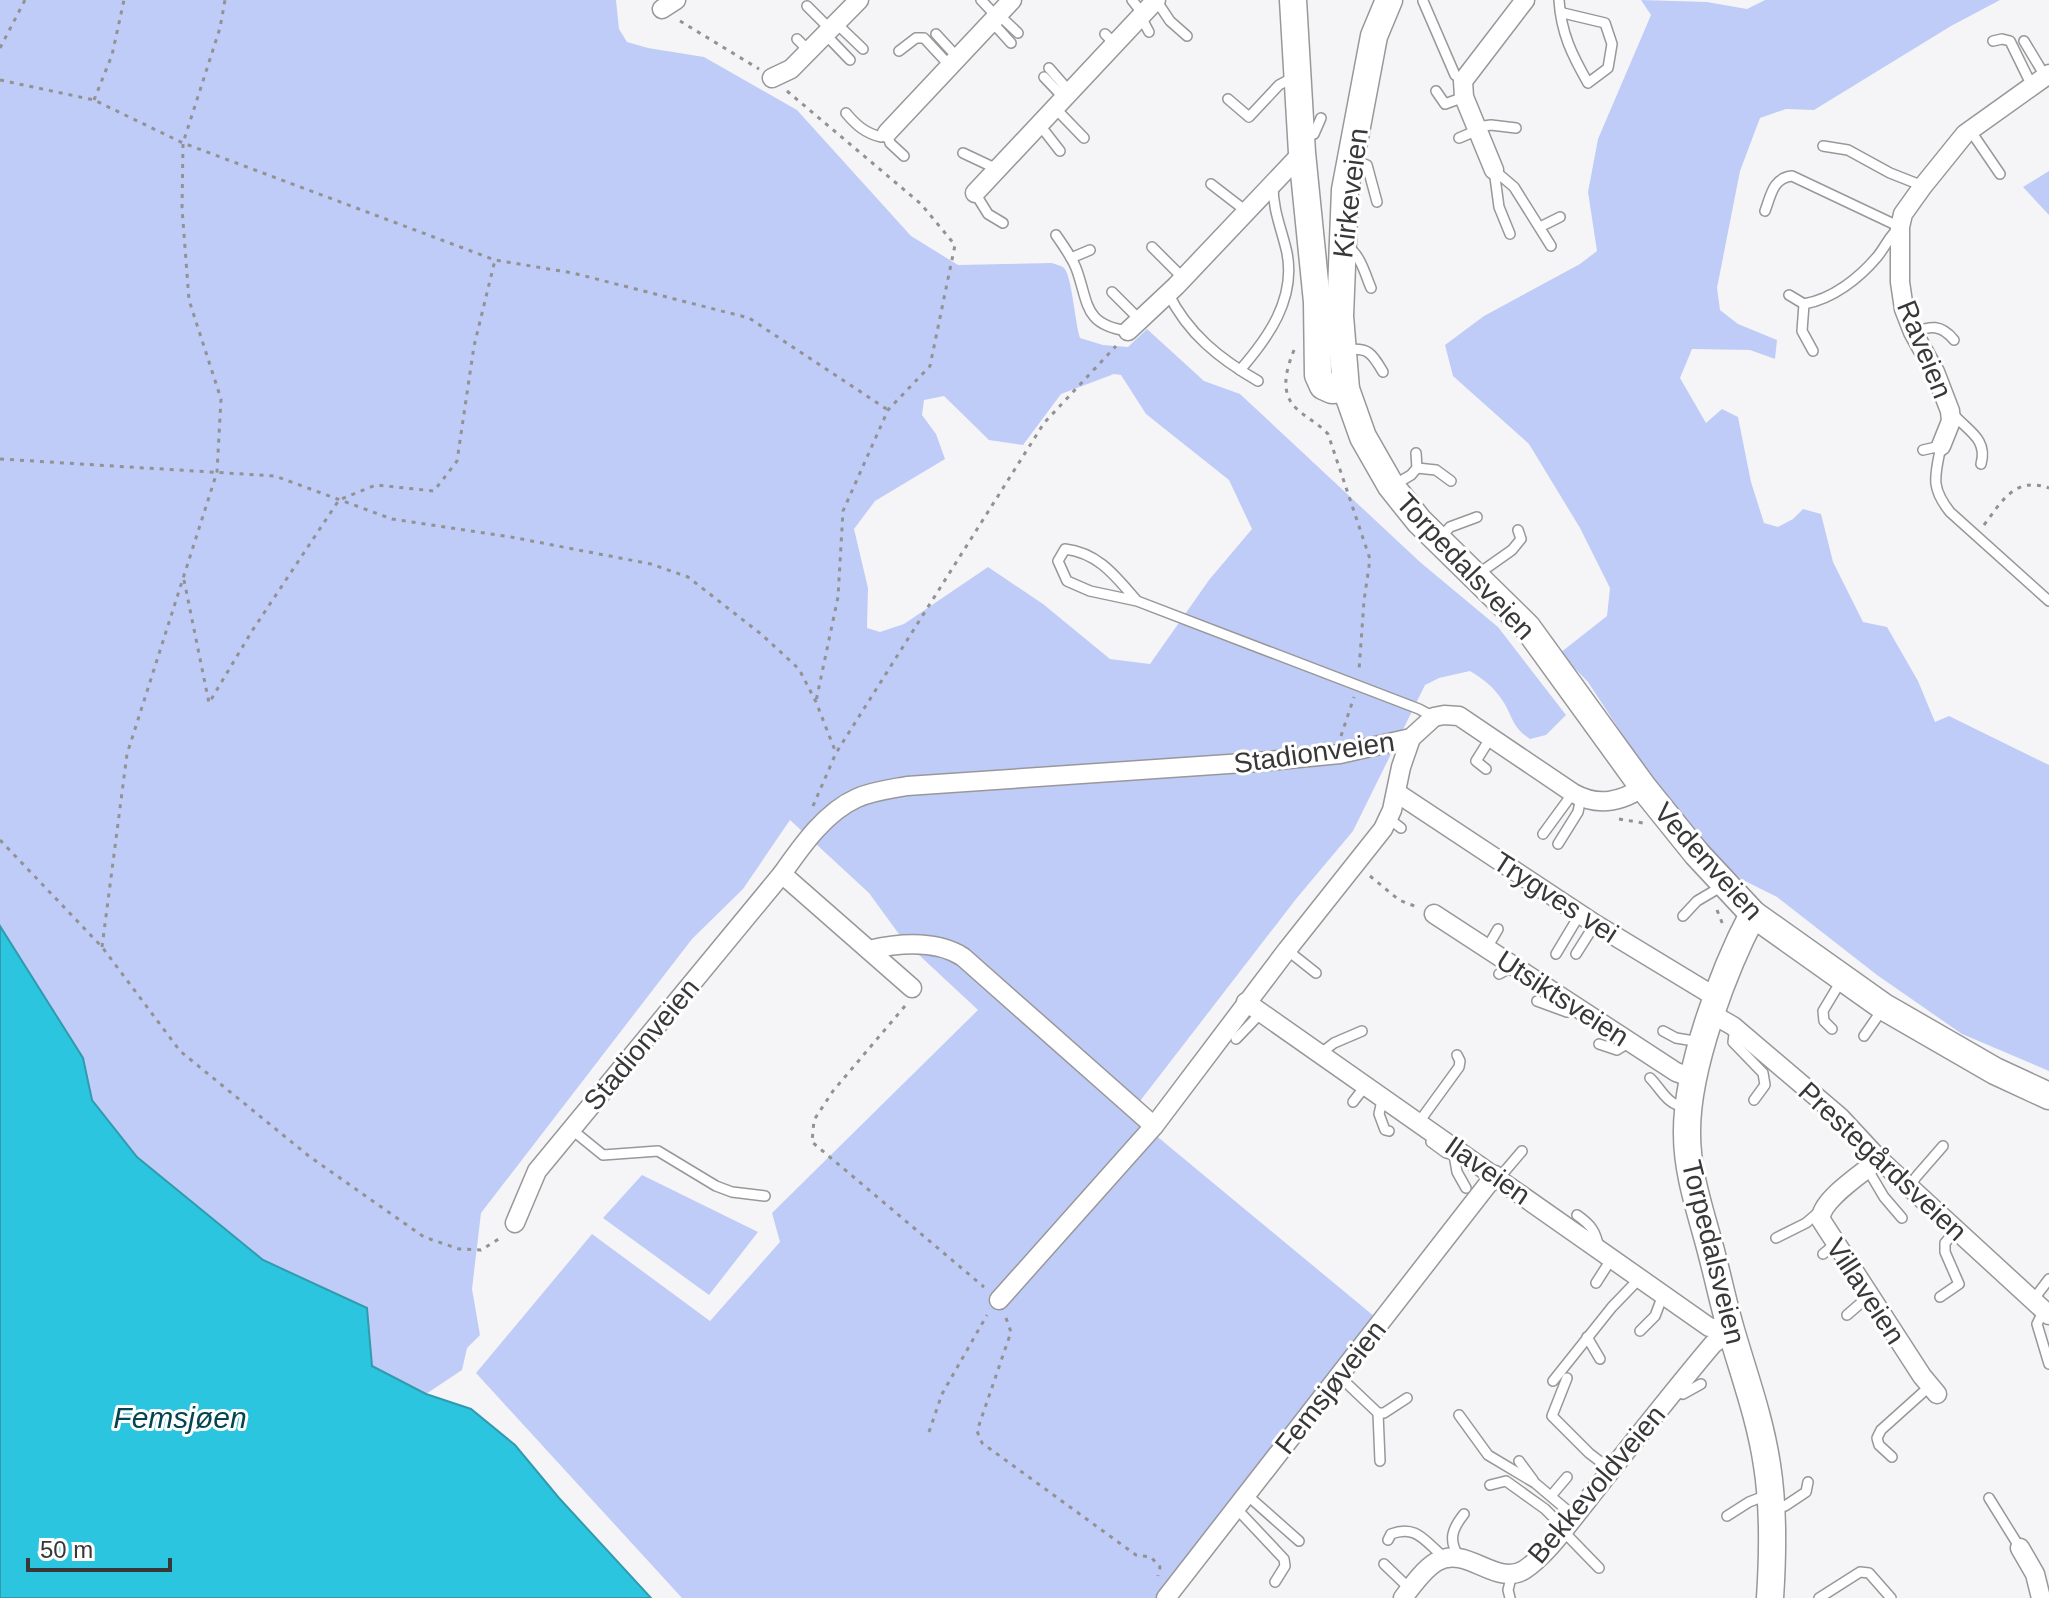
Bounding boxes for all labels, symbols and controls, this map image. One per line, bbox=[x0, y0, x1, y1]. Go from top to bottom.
street label: Kirkeveien bbox=[1327, 126, 1374, 260]
street label: Raveien bbox=[1891, 296, 1958, 403]
street label: Torpedalsveien bbox=[1390, 487, 1541, 646]
street label: Stadionveien bbox=[1232, 726, 1396, 779]
street label: Vedenveien bbox=[1648, 797, 1769, 926]
street label: Trygves vei bbox=[1488, 846, 1624, 949]
street label: Utsiktsveien bbox=[1491, 944, 1634, 1053]
street label: Stadionveien bbox=[577, 972, 705, 1116]
street label: Prestegårdsveien bbox=[1792, 1076, 1973, 1247]
street label: Ilaveien bbox=[1439, 1130, 1536, 1211]
street label: Torpedalsveien bbox=[1676, 1157, 1751, 1347]
street label: Villaveien bbox=[1820, 1233, 1911, 1350]
street label: Femsjøveien bbox=[1269, 1315, 1392, 1460]
street label: Bekkevoldveien bbox=[1521, 1399, 1671, 1569]
water label: Femsjøen bbox=[113, 1401, 247, 1434]
scale bar bbox=[28, 1522, 170, 1572]
text: 50 m bbox=[40, 1536, 93, 1563]

